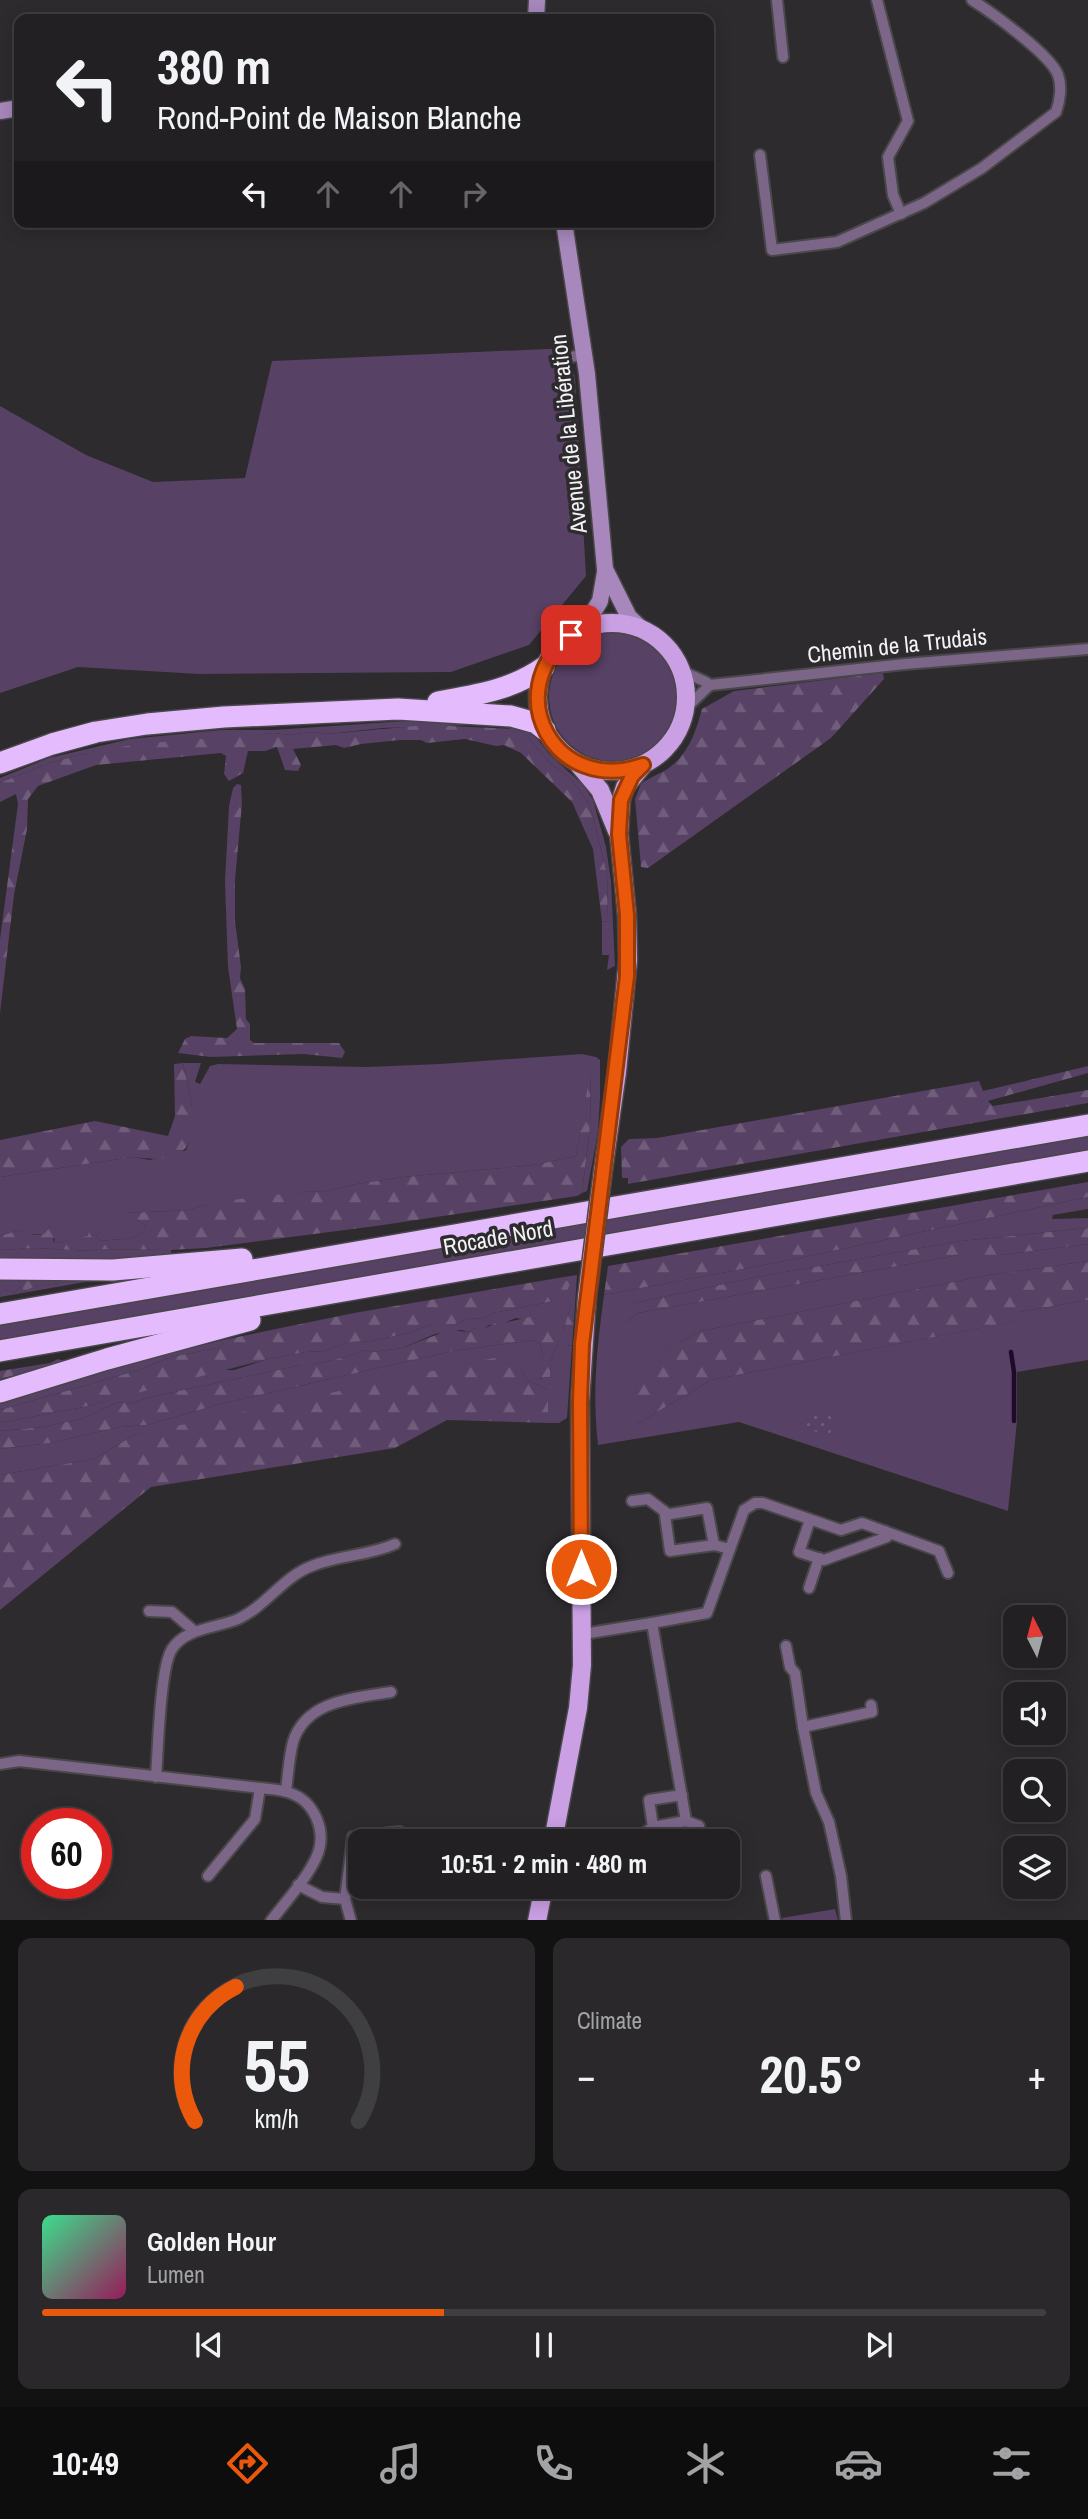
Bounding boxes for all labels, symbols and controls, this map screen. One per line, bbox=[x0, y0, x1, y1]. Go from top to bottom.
text: 380 m bbox=[157, 33, 271, 99]
icon: left bbox=[42, 42, 133, 133]
text: Rond-Point de Maison Blanche bbox=[157, 96, 522, 139]
icon: left bbox=[236, 175, 274, 213]
icon: ahead bbox=[309, 175, 347, 213]
icon: ahead bbox=[382, 175, 420, 213]
icon: right bbox=[455, 175, 493, 213]
street label: Avenue de la Libération bbox=[542, 333, 594, 536]
pin bbox=[541, 605, 601, 665]
icon: arrive bbox=[552, 616, 590, 654]
street label: Chemin de la Trudais bbox=[806, 620, 988, 670]
street label: Rocade Nord bbox=[441, 1212, 555, 1262]
position arrow bbox=[544, 1532, 618, 1606]
north arrow bbox=[1003, 1605, 1066, 1668]
map controls bbox=[1003, 1605, 1066, 1899]
button: sound bbox=[1003, 1682, 1066, 1745]
button: search bbox=[1003, 1759, 1066, 1822]
speed limit sign: 60 bbox=[21, 1808, 112, 1899]
button: layers bbox=[1003, 1836, 1066, 1899]
text: 10:51 · 2 min · 480 m bbox=[441, 1846, 647, 1881]
text: Climate bbox=[577, 2005, 642, 2036]
text: 55 bbox=[243, 2016, 310, 2114]
text: 20.5° bbox=[760, 2039, 863, 2109]
text: − bbox=[577, 2050, 595, 2101]
text: + bbox=[1028, 2050, 1046, 2101]
text: km/h bbox=[254, 2101, 299, 2135]
text: Golden Hour bbox=[147, 2224, 276, 2259]
text: Lumen bbox=[147, 2259, 205, 2290]
icon: previous bbox=[190, 2326, 228, 2364]
icon: pause bbox=[525, 2326, 563, 2364]
icon: next bbox=[860, 2326, 898, 2364]
icon: directions bbox=[223, 2439, 272, 2488]
icon: music bbox=[376, 2439, 425, 2488]
icon: phone bbox=[529, 2439, 578, 2488]
icon: climate bbox=[681, 2439, 730, 2488]
icon: car bbox=[834, 2439, 883, 2488]
icon: filters bbox=[987, 2439, 1036, 2488]
text: 10:49 bbox=[52, 2442, 119, 2485]

